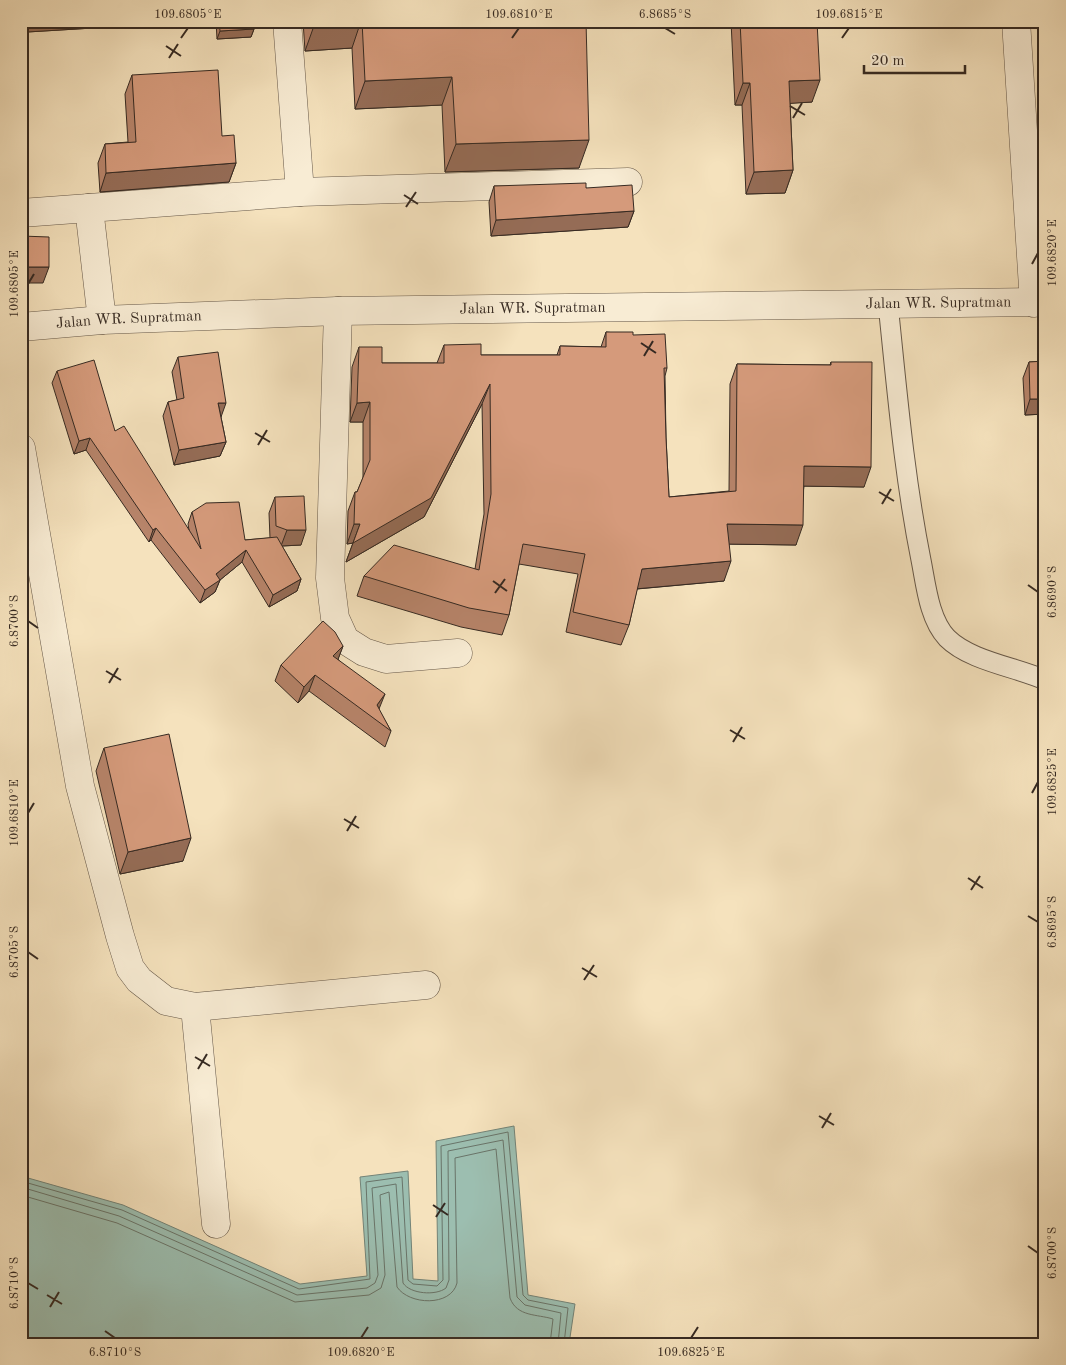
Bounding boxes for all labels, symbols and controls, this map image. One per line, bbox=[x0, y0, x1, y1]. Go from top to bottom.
text: 109.6805°E bbox=[154, 8, 222, 21]
text: 6.8685°S bbox=[639, 8, 691, 21]
text: 109.6815°E bbox=[815, 8, 883, 21]
text: 109.6810°E bbox=[485, 9, 553, 21]
scale bar bbox=[864, 42, 965, 74]
text: 20 m bbox=[871, 54, 905, 69]
text: 109.6820°E bbox=[1047, 219, 1059, 287]
text: 109.6805°E bbox=[8, 250, 21, 318]
street label: Jalan WR. Supratman bbox=[865, 295, 1012, 312]
street label: Jalan WR. Supratman bbox=[459, 300, 606, 317]
street label: Jalan WR. Supratman bbox=[55, 309, 202, 331]
text: 6.8690°S bbox=[1047, 566, 1059, 618]
text: 6.8700°S bbox=[9, 595, 21, 647]
text: 109.6825°E bbox=[1046, 748, 1059, 816]
text: 109.6810°E bbox=[9, 779, 21, 847]
text: 6.8695°S bbox=[1046, 896, 1059, 948]
text: 6.8705°S bbox=[8, 926, 21, 978]
text: 6.8700°S bbox=[1047, 1227, 1059, 1279]
text: 6.8710°S bbox=[9, 1257, 21, 1309]
text: 109.6825°E bbox=[657, 1346, 725, 1359]
text: 6.8710°S bbox=[89, 1347, 141, 1359]
text: 109.6820°E bbox=[327, 1347, 395, 1359]

